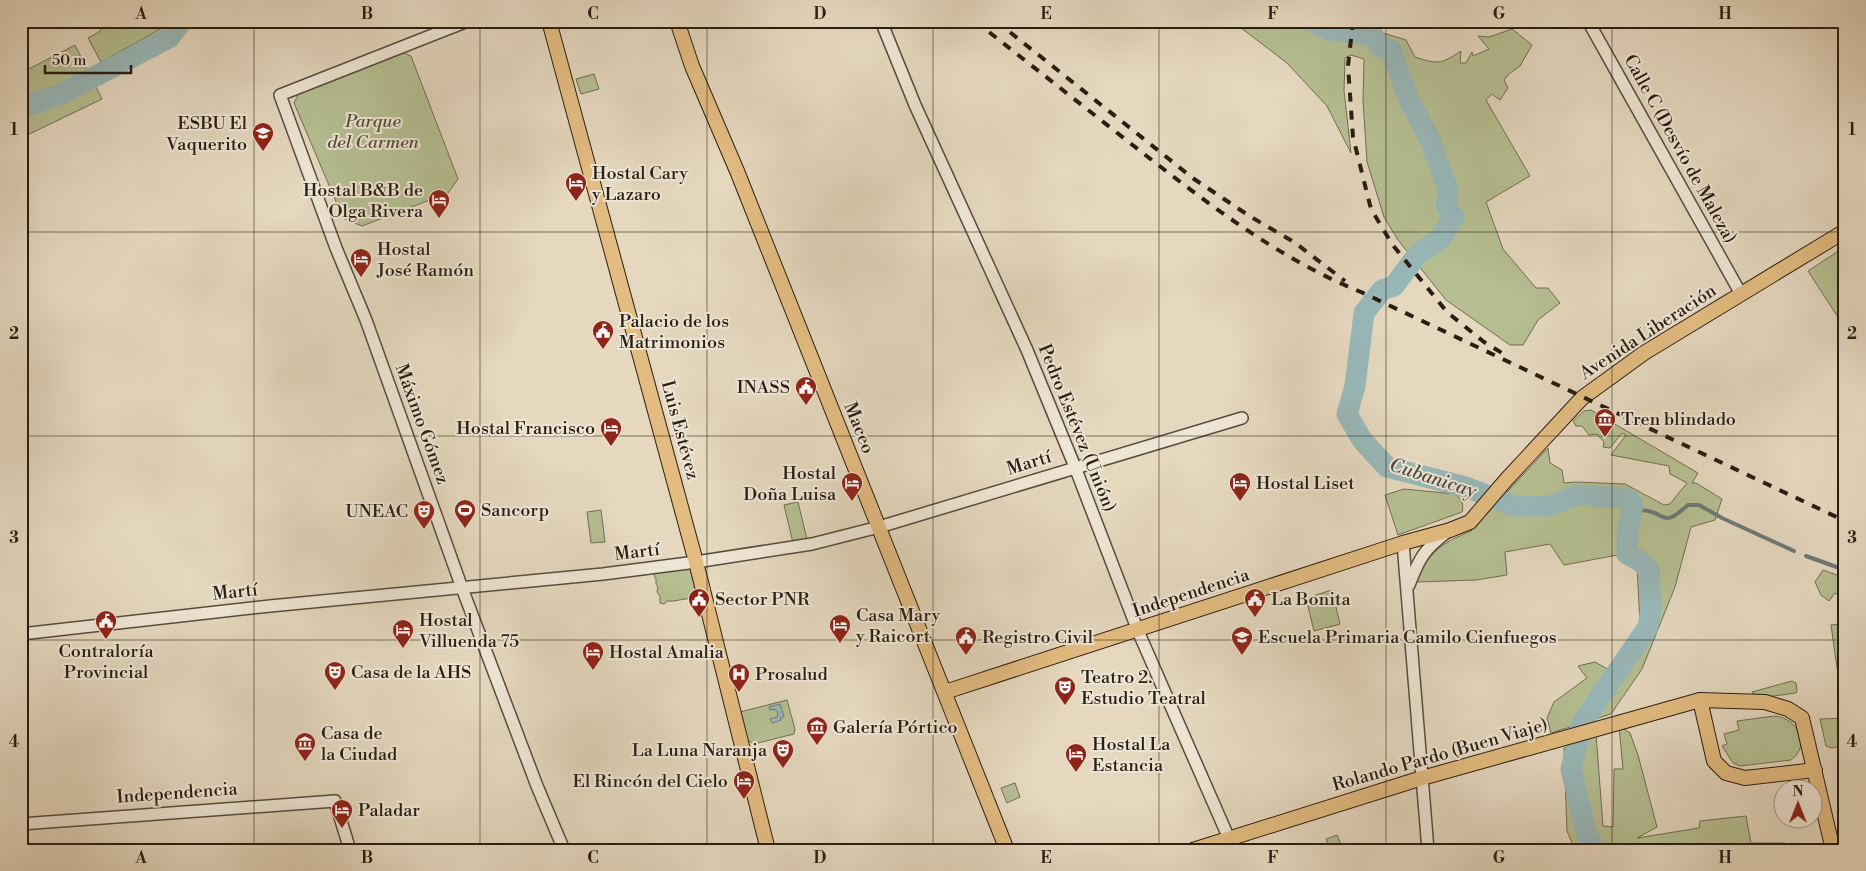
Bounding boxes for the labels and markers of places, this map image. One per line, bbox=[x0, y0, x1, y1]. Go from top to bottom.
place label: ESBU El Vaquerito bbox=[165, 112, 248, 156]
school or university icon: ESBU El Vaquerito bbox=[251, 121, 275, 152]
place label: Hostal Cary y Lazaro bbox=[591, 162, 688, 206]
hotel icon: Hostal Cary y Lazaro bbox=[564, 171, 588, 202]
place label: Hostal B&B de Olga Rivera bbox=[303, 179, 424, 223]
hotel icon: Hostal B&B de Olga Rivera bbox=[427, 188, 451, 219]
place label: Hostal José Ramón bbox=[376, 238, 474, 282]
hotel icon: Hostal José Ramón bbox=[349, 247, 373, 278]
place label: Palacio de los Matrimonios bbox=[619, 310, 729, 354]
public building icon: Palacio de los Matrimonios bbox=[591, 319, 615, 350]
public building icon: INASS bbox=[794, 375, 818, 406]
place label: INASS bbox=[737, 376, 790, 399]
museum icon: Tren blindado bbox=[1593, 407, 1617, 438]
place label: Tren blindado bbox=[1621, 408, 1736, 431]
hotel icon: Hostal Francisco bbox=[599, 416, 623, 447]
place label: Hostal Francisco bbox=[456, 417, 595, 440]
place label: Hostal Doña Luisa bbox=[743, 462, 837, 506]
hotel icon: Hostal Doña Luisa bbox=[840, 471, 864, 502]
hotel icon: Hostal Liset bbox=[1228, 471, 1252, 502]
place label: Hostal Liset bbox=[1256, 472, 1355, 495]
sports icon: Sancorp bbox=[453, 498, 477, 529]
theatre icon: UNEAC bbox=[412, 499, 436, 530]
place label: Sancorp bbox=[481, 499, 549, 522]
place label: UNEAC bbox=[345, 500, 408, 523]
public building icon: Sector PNR bbox=[687, 587, 711, 618]
public building icon: La Bonita bbox=[1243, 587, 1267, 618]
place label: Sector PNR bbox=[715, 588, 810, 611]
place label: La Bonita bbox=[1271, 588, 1352, 611]
place label: Casa Mary y Raicort bbox=[855, 604, 941, 648]
public building icon: Contraloría Provincial bbox=[94, 609, 118, 640]
place label: Hostal Villuenda 75 bbox=[418, 609, 519, 653]
hotel icon: Casa Mary y Raicort bbox=[828, 613, 852, 644]
hotel icon: Hostal Villuenda 75 bbox=[391, 618, 415, 649]
public building icon: Registro Civil bbox=[954, 625, 978, 656]
school or university icon: Escuela Primaria Camilo Cienfuegos bbox=[1230, 625, 1254, 656]
place label: Registro Civil bbox=[982, 626, 1094, 649]
place label: Escuela Primaria Camilo Cienfuegos bbox=[1258, 626, 1557, 649]
place label: Contraloría Provincial bbox=[58, 640, 154, 684]
hotel icon: Hostal Amalia bbox=[581, 640, 605, 671]
place label: Hostal Amalia bbox=[609, 641, 725, 664]
theatre icon: Casa de la AHS bbox=[323, 660, 347, 691]
place label: Casa de la AHS bbox=[351, 661, 471, 684]
hospital icon: Prosalud bbox=[727, 662, 751, 693]
place label: Prosalud bbox=[755, 663, 829, 686]
place label: Teatro 2. Estudio Teatral bbox=[1081, 666, 1207, 710]
theatre icon: Teatro 2. Estudio Teatral bbox=[1053, 675, 1077, 706]
museum icon: Galería Pórtico bbox=[805, 715, 829, 746]
place label: Galería Pórtico bbox=[833, 716, 958, 739]
place label: Casa de la Ciudad bbox=[321, 722, 398, 766]
museum icon: Casa de la Ciudad bbox=[293, 731, 317, 762]
place label: Hostal La Estancia bbox=[1092, 733, 1171, 777]
theatre icon: La Luna Naranja bbox=[771, 738, 795, 769]
place label: La Luna Naranja bbox=[632, 739, 768, 762]
hotel icon: Hostal La Estancia bbox=[1064, 742, 1088, 773]
hotel icon: El Rincón del Cielo bbox=[732, 769, 756, 800]
place label: El Rincón del Cielo bbox=[573, 770, 728, 793]
hotel icon: Paladar bbox=[330, 798, 354, 829]
place label: Paladar bbox=[358, 799, 420, 822]

